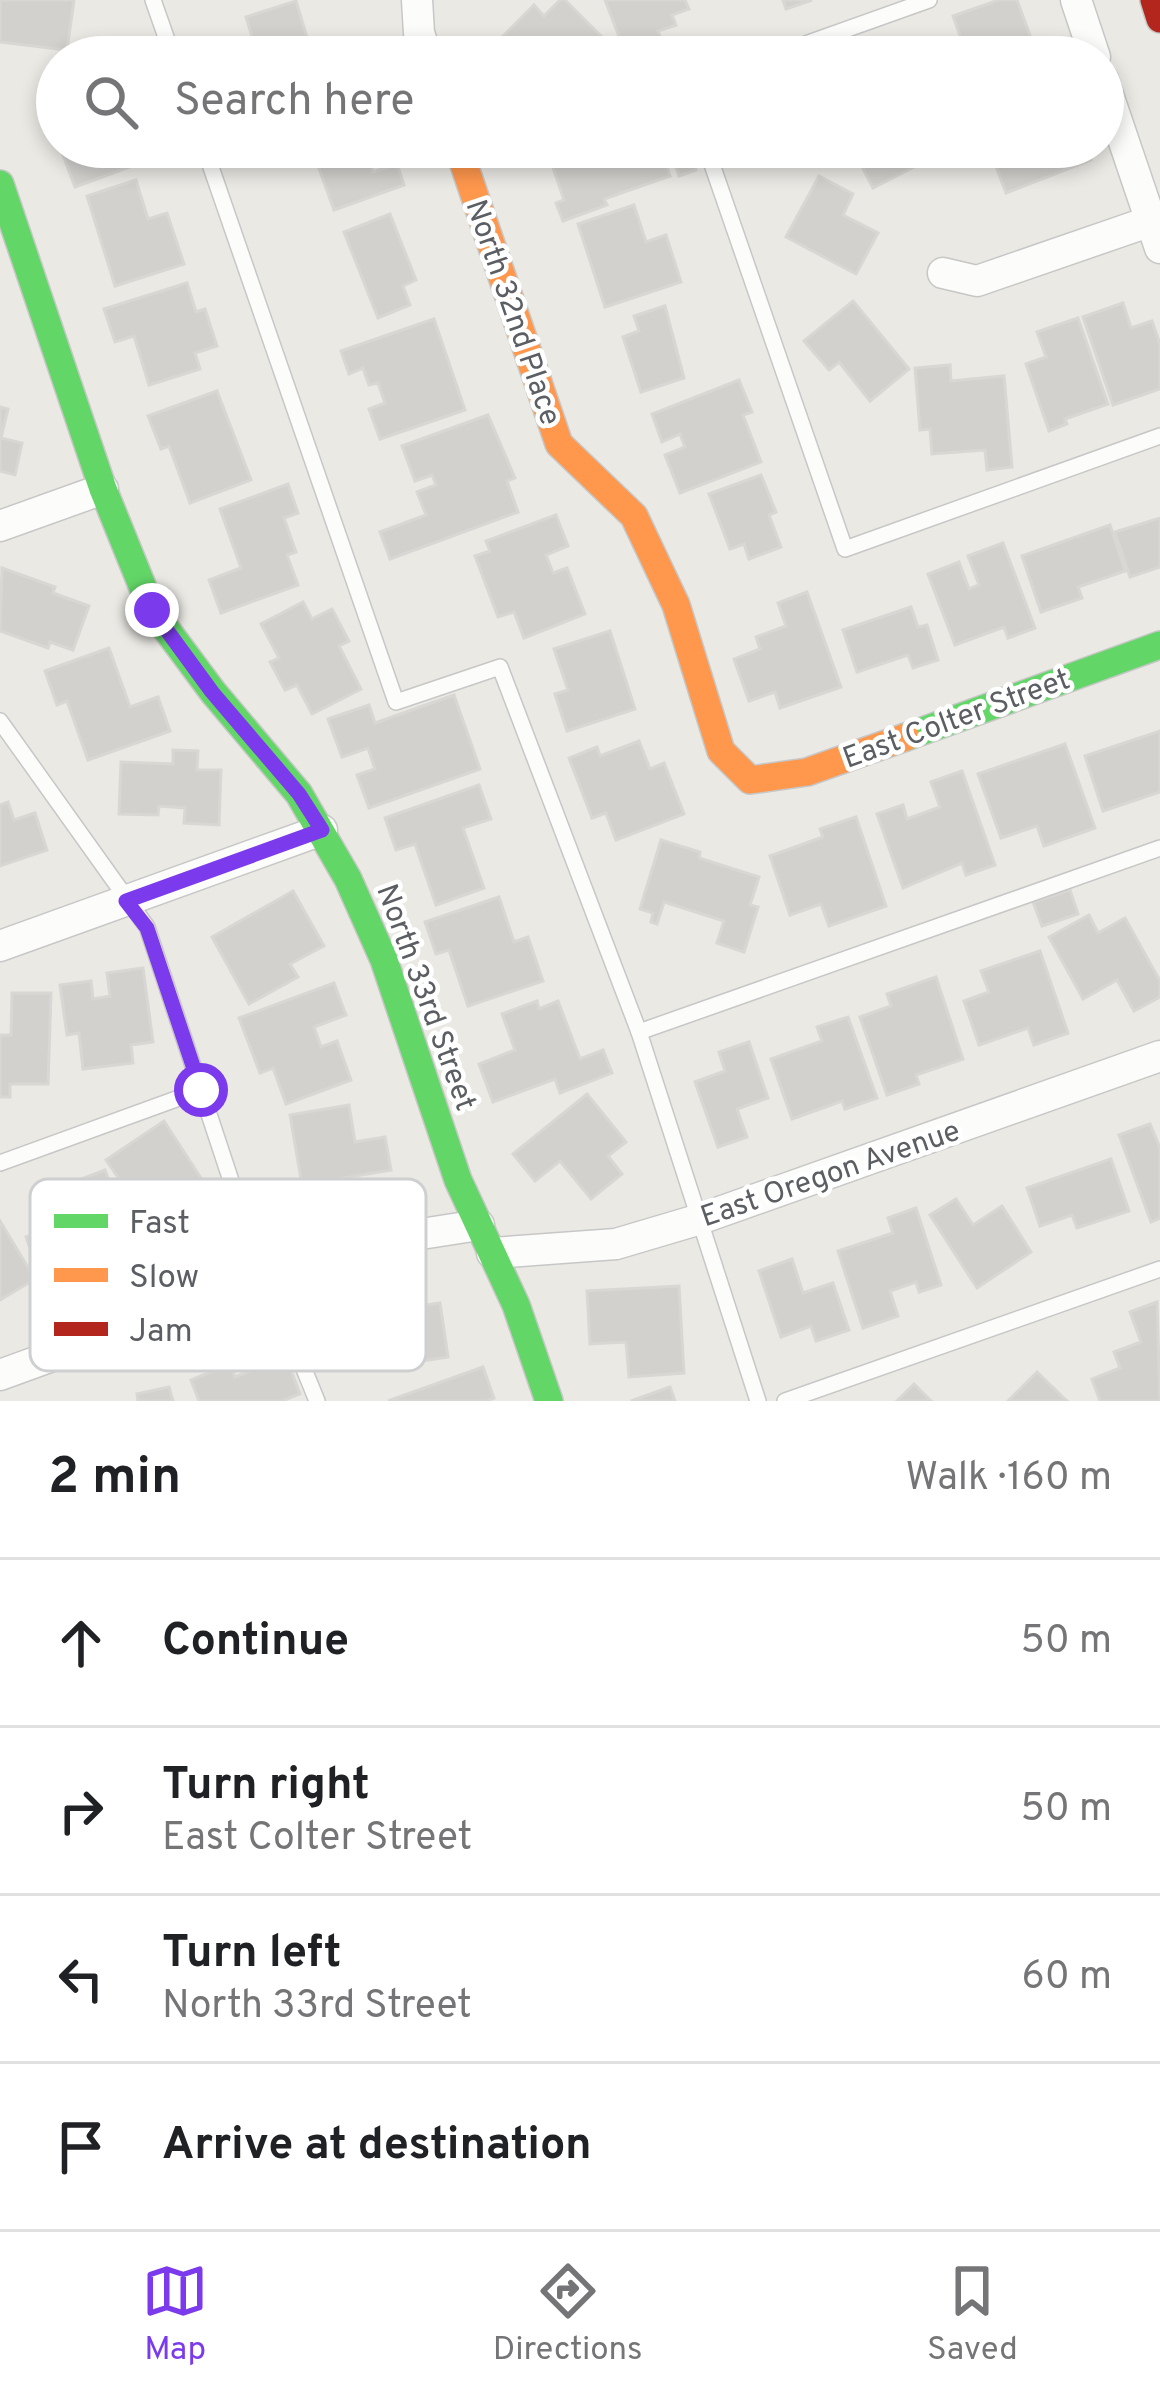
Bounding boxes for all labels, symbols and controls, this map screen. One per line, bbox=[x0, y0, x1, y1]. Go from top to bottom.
search box bbox=[36, 36, 1124, 168]
icon: search bbox=[78, 69, 144, 135]
text: Search here bbox=[174, 74, 414, 131]
street label: North 32nd Place bbox=[456, 195, 568, 430]
route end bbox=[125, 583, 179, 637]
street label: East Colter Street bbox=[838, 662, 1075, 779]
street label: North 33rd Street bbox=[367, 880, 483, 1116]
route start bbox=[174, 1063, 228, 1117]
street label: East Oregon Avenue bbox=[696, 1114, 965, 1237]
legend bbox=[30, 1179, 426, 1371]
text: Fast bbox=[129, 1204, 190, 1246]
text: Slow bbox=[129, 1258, 199, 1300]
text: Jam bbox=[129, 1312, 193, 1354]
text: 2 min bbox=[48, 1447, 181, 1512]
text: Walk · 160 m bbox=[905, 1455, 1112, 1504]
icon: ahead bbox=[48, 1610, 114, 1676]
text: Continue bbox=[162, 1614, 349, 1671]
text: 50 m bbox=[1021, 1618, 1112, 1667]
text: Turn right bbox=[162, 1758, 370, 1815]
icon: right bbox=[48, 1778, 114, 1844]
text: 50 m bbox=[1021, 1786, 1112, 1835]
text: East Colter Street bbox=[162, 1815, 472, 1864]
text: Turn left bbox=[162, 1926, 341, 1983]
icon: left bbox=[48, 1946, 114, 2012]
text: 60 m bbox=[1021, 1954, 1112, 2003]
text: North 33rd Street bbox=[162, 1983, 472, 2032]
icon: arrive bbox=[48, 2114, 114, 2180]
text: Arrive at destination bbox=[162, 2118, 592, 2175]
tab: Map bbox=[142, 2258, 208, 2372]
tab: Directions bbox=[493, 2258, 643, 2372]
tab: Saved bbox=[927, 2258, 1018, 2372]

